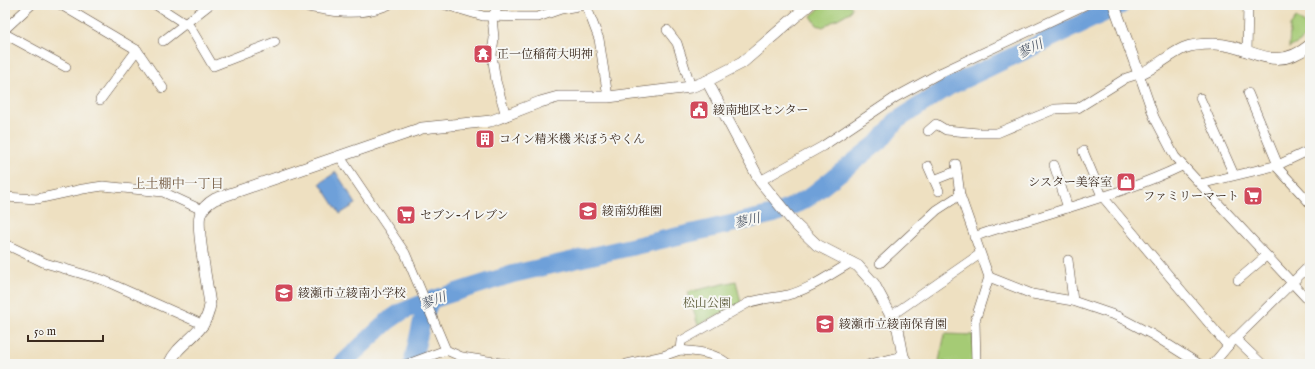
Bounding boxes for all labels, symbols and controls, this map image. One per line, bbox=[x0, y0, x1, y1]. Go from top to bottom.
water label: 蓼川 bbox=[1015, 35, 1048, 63]
temple icon: 正一位稲荷大明神 bbox=[472, 43, 494, 65]
place label: 正一位稲荷大明神 bbox=[497, 47, 593, 62]
public building icon: 綾南地区センター bbox=[688, 99, 710, 121]
place label: 綾南地区センター bbox=[713, 103, 809, 118]
building icon: コイン精米機 米ぼうやくん bbox=[474, 128, 496, 150]
place label: コイン精米機 米ぼうやくん bbox=[499, 132, 645, 147]
shop icon: シスター美容室 bbox=[1115, 171, 1137, 193]
place label: シスター美容室 bbox=[1028, 175, 1112, 190]
district label: 上土棚中一丁目 bbox=[132, 176, 224, 193]
supermarket icon: ファミリーマート bbox=[1242, 185, 1264, 207]
place label: ファミリーマート bbox=[1143, 189, 1239, 204]
school or university icon: 綾南幼稚園 bbox=[577, 200, 599, 222]
supermarket icon: セブン-イレブン bbox=[395, 204, 417, 226]
place label: 綾南幼稚園 bbox=[602, 204, 662, 219]
place label: セブン-イレブン bbox=[420, 208, 509, 223]
water label: 蓼川 bbox=[733, 210, 764, 233]
school or university icon: 綾瀬市立綾南小学校 bbox=[273, 282, 295, 304]
place label: 綾瀬市立綾南小学校 bbox=[298, 286, 406, 301]
water label: 蓼川 bbox=[418, 288, 451, 314]
park label: 松山公園 bbox=[683, 296, 731, 311]
school or university icon: 綾瀬市立綾南保育園 bbox=[814, 313, 836, 335]
scale bar bbox=[28, 317, 103, 343]
place label: 綾瀬市立綾南保育園 bbox=[839, 317, 947, 332]
text: 50 m bbox=[34, 324, 56, 339]

